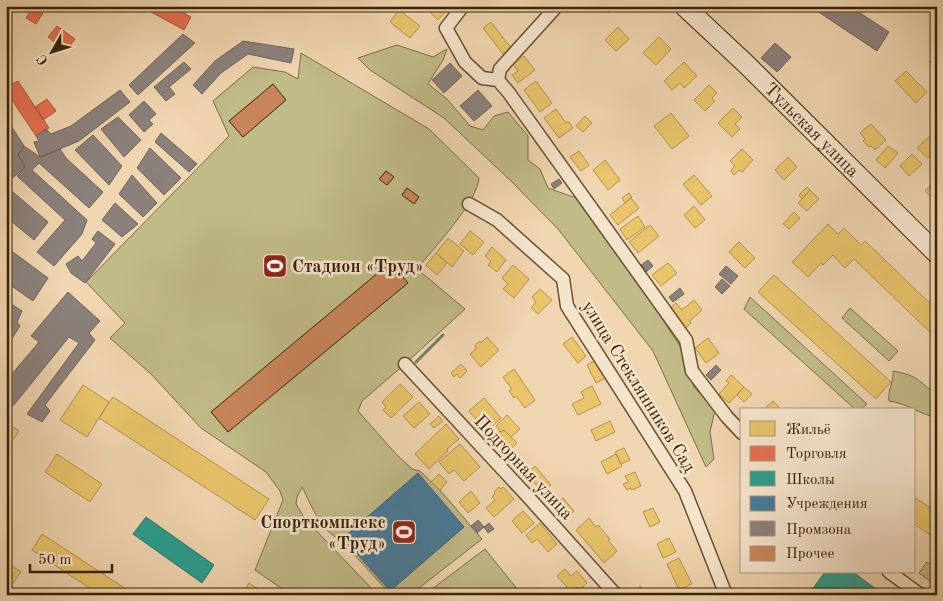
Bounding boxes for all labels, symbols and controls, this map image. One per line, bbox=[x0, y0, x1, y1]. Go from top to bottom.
north arrow bbox=[28, 28, 78, 78]
text: С bbox=[34, 52, 51, 68]
street label: Тульская улица bbox=[761, 80, 862, 181]
sports icon: Стадион «Труд» bbox=[262, 253, 288, 279]
place label: Стадион «Труд» bbox=[292, 258, 424, 276]
street label: улица Стеклянников Сад bbox=[578, 298, 698, 475]
legend bbox=[740, 408, 916, 574]
street label: Подгорная улица bbox=[470, 412, 576, 524]
text: Жильё bbox=[786, 423, 831, 438]
text: Торговля bbox=[786, 447, 847, 462]
text: Школы bbox=[786, 473, 835, 488]
text: Учреждения bbox=[786, 497, 868, 512]
place label: Спорткомплекс «Труд» bbox=[260, 514, 386, 553]
sports icon: Спорткомплекс «Труд» bbox=[391, 519, 417, 545]
text: Промзона bbox=[786, 523, 852, 538]
scale bar bbox=[30, 541, 112, 573]
text: Прочее bbox=[786, 547, 834, 562]
text: 50 m bbox=[38, 553, 72, 568]

